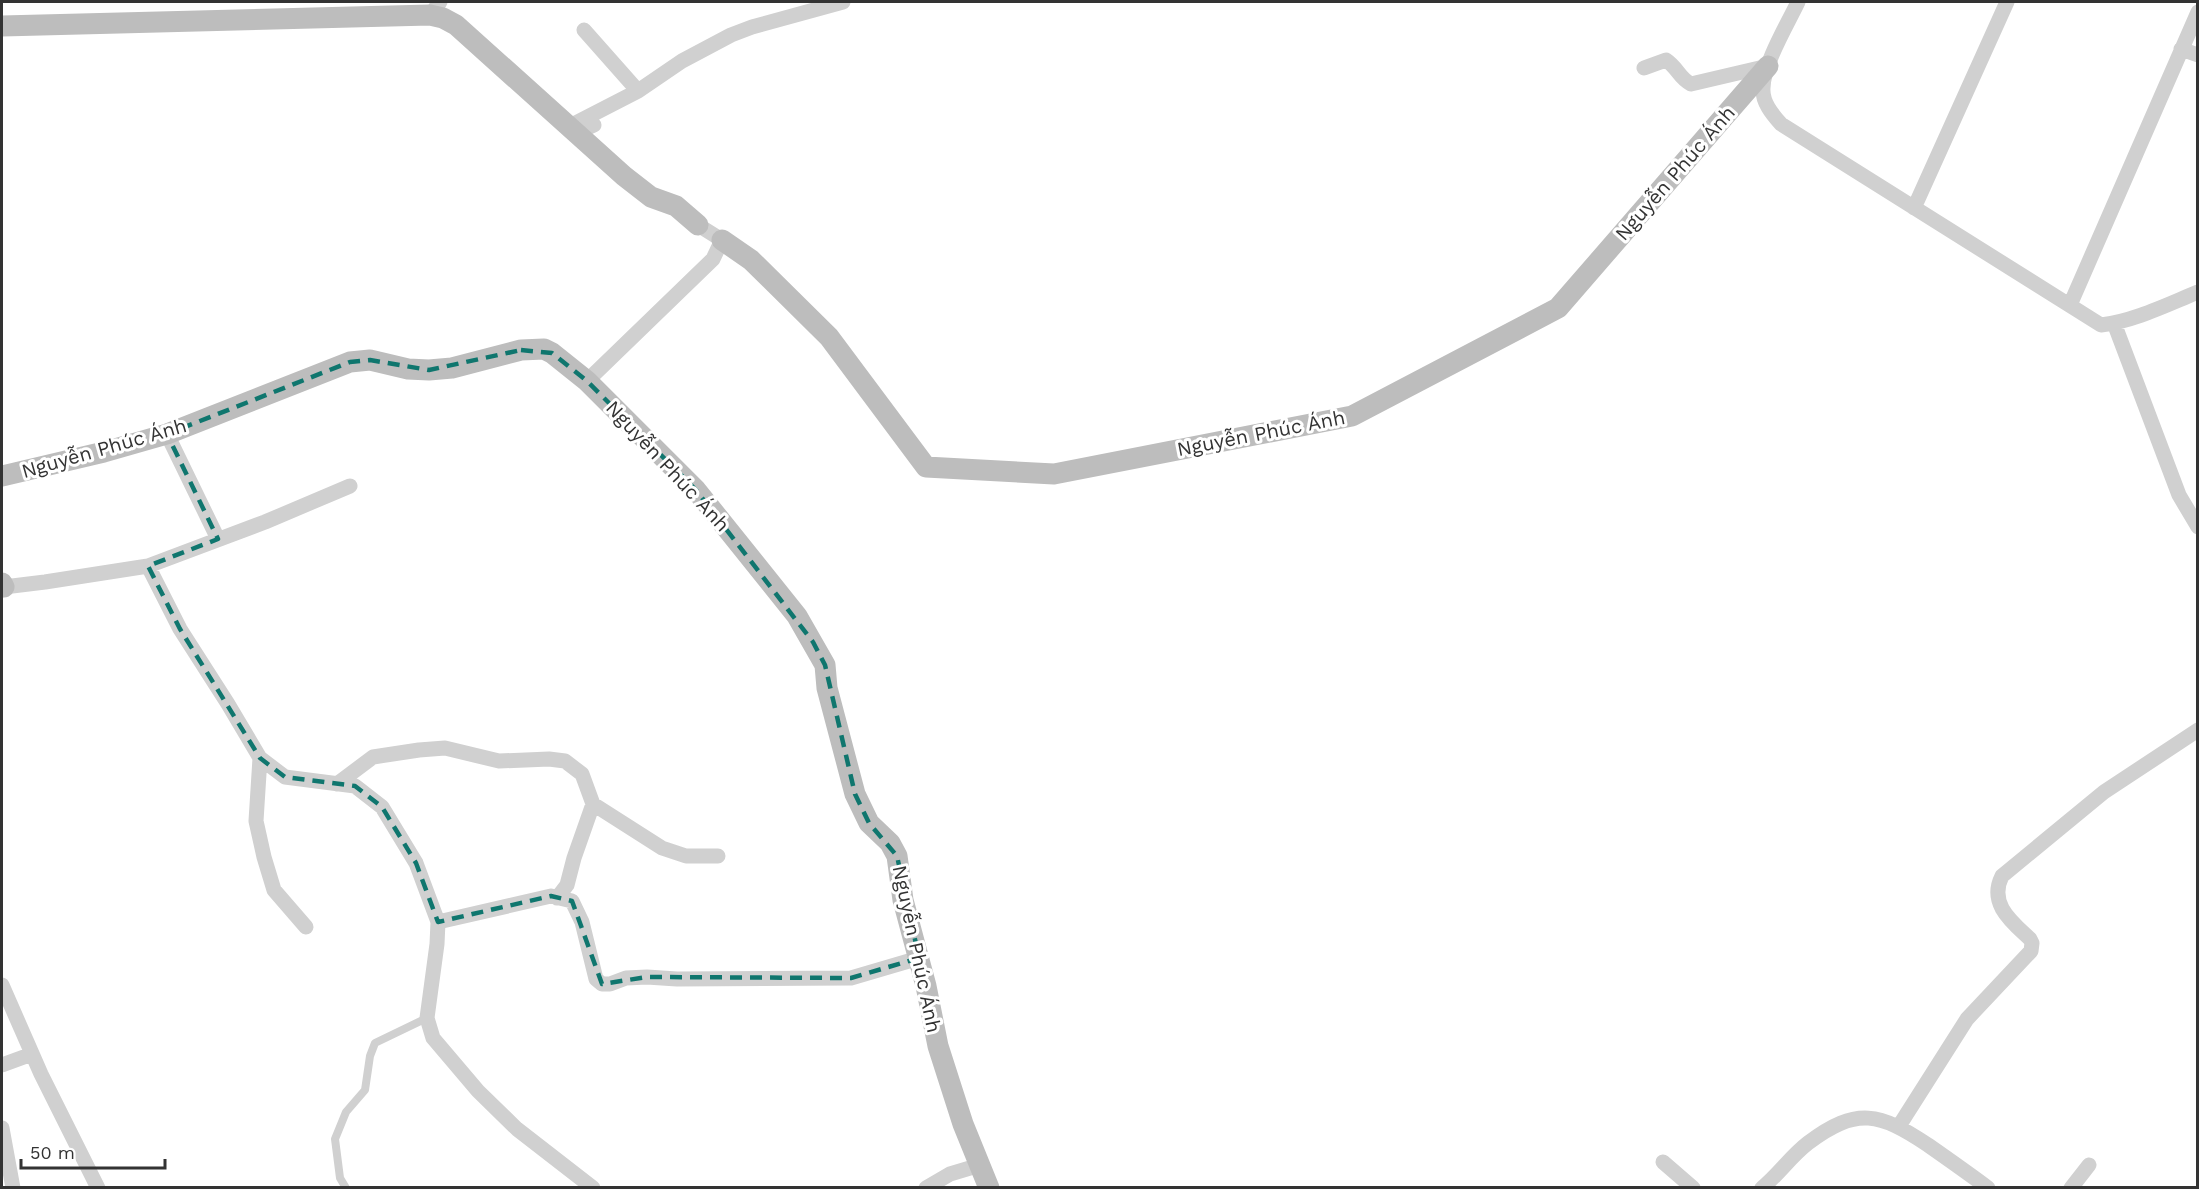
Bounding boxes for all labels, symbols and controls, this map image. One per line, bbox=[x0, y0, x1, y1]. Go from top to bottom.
street label: Nguyễn Phúc Ánh bbox=[1610, 101, 1740, 245]
street label: Nguyễn Phúc Ánh bbox=[601, 395, 735, 537]
street label: Nguyễn Phúc Ánh bbox=[1175, 405, 1347, 461]
street label: Nguyễn Phúc Ánh bbox=[19, 413, 189, 483]
street label: Nguyễn Phúc Ánh bbox=[888, 863, 946, 1035]
scale bar bbox=[21, 1132, 165, 1170]
text: 50 m bbox=[30, 1142, 75, 1163]

